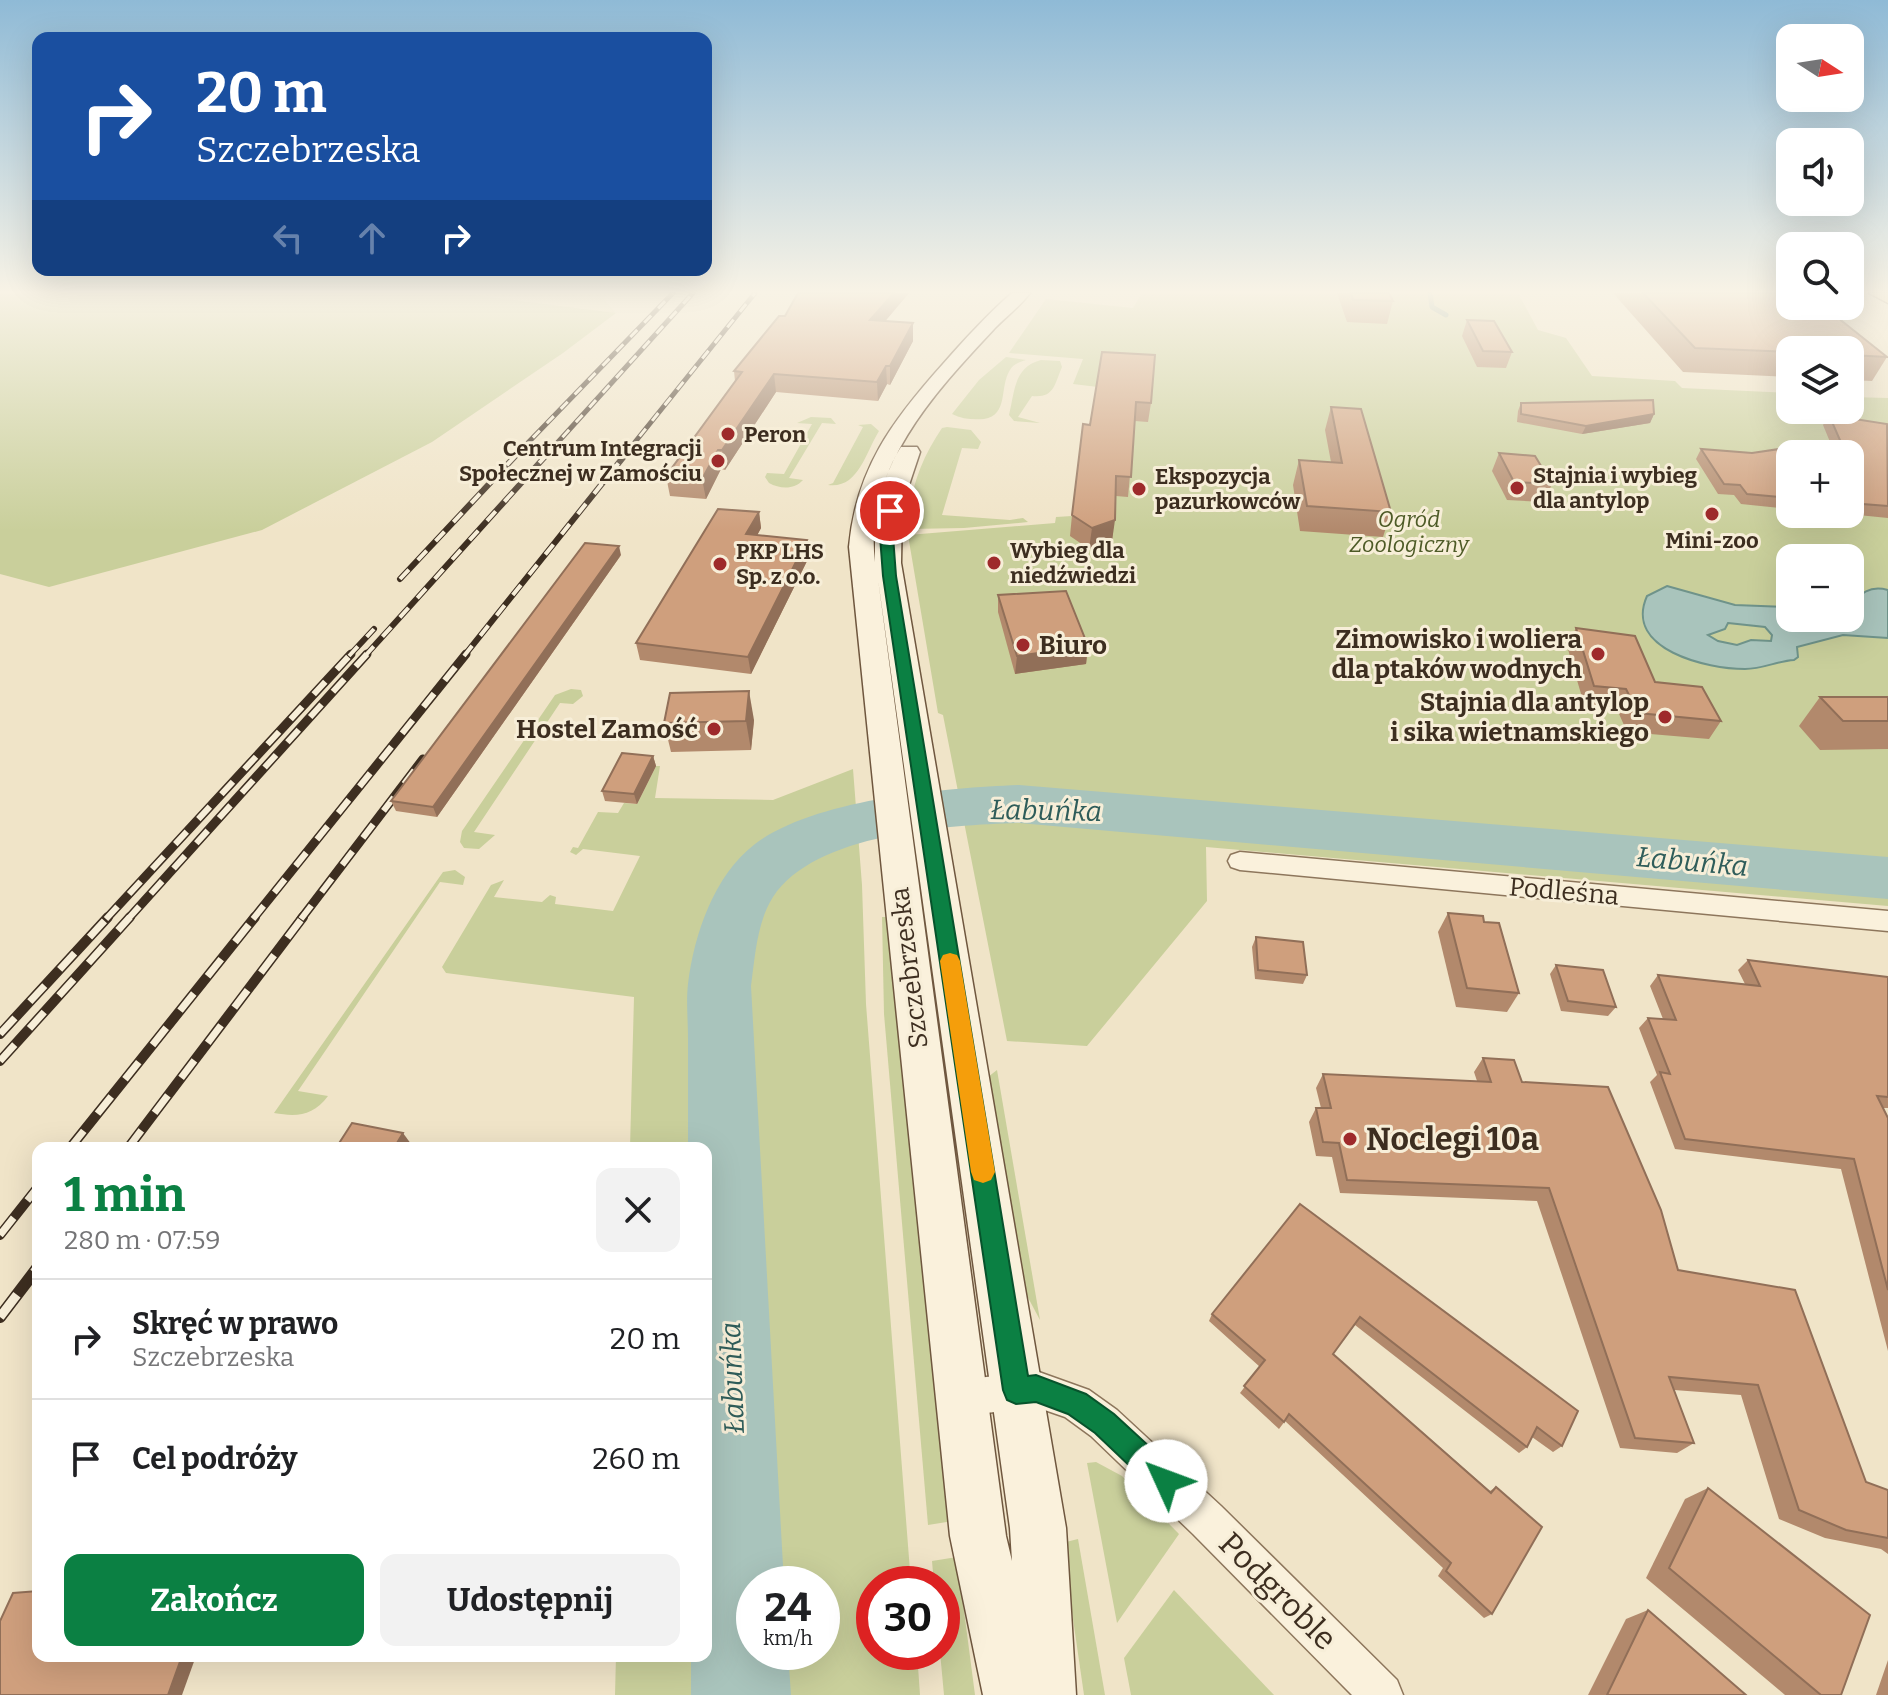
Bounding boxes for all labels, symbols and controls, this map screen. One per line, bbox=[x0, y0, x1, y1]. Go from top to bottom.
north arrow bbox=[1776, 24, 1864, 112]
map controls bbox=[1776, 24, 1864, 632]
text: 20 m bbox=[196, 60, 327, 127]
icon: right bbox=[64, 64, 168, 168]
text: Szczebrzeska bbox=[196, 128, 420, 172]
button: sound bbox=[1776, 128, 1864, 216]
icon: left bbox=[266, 216, 310, 260]
icon: ahead bbox=[350, 216, 394, 260]
icon: right bbox=[434, 216, 478, 260]
button: search bbox=[1776, 232, 1864, 320]
button: layers bbox=[1776, 336, 1864, 424]
place label: Peron bbox=[744, 421, 806, 448]
marker: Peron bbox=[719, 425, 737, 443]
place label: Centrum Integracji Społecznej w Zamościu bbox=[459, 435, 702, 487]
button: + bbox=[1776, 440, 1864, 528]
marker: Centrum Integracji Społecznej w Zamościu bbox=[709, 452, 727, 470]
place label: Stajnia i wybieg dla antylop bbox=[1533, 462, 1698, 514]
place label: Ekspozycja pazurkowców bbox=[1155, 463, 1301, 515]
pin bbox=[856, 477, 924, 545]
marker: Stajnia i wybieg dla antylop bbox=[1508, 479, 1526, 497]
marker: Ekspozycja pazurkowców bbox=[1130, 480, 1148, 498]
icon: arrive bbox=[868, 489, 912, 533]
marker: Mini-zoo bbox=[1703, 505, 1721, 523]
park label: Ogród Zoologiczny bbox=[1349, 506, 1471, 558]
place label: Mini-zoo bbox=[1665, 527, 1759, 554]
place label: Wybieg dla niedźwiedzi bbox=[1010, 537, 1136, 589]
place label: PKP LHS Sp. z o.o. bbox=[736, 538, 824, 590]
button: − bbox=[1776, 544, 1864, 632]
marker: Wybieg dla niedźwiedzi bbox=[985, 554, 1003, 572]
marker: PKP LHS Sp. z o.o. bbox=[711, 555, 729, 573]
place label: Zimowisko i woliera dla ptaków wodnych bbox=[1331, 624, 1583, 685]
place label: Biuro bbox=[1039, 630, 1107, 661]
marker: Biuro bbox=[1014, 636, 1032, 654]
marker: Zimowisko i woliera dla ptaków wodnych bbox=[1589, 645, 1607, 663]
place label: Stajnia dla antylop i sika wietnamskiego bbox=[1390, 687, 1649, 748]
marker: Stajnia dla antylop i sika wietnamskiego bbox=[1656, 708, 1674, 726]
place label: Hostel Zamość bbox=[516, 714, 698, 745]
marker: Hostel Zamość bbox=[705, 720, 723, 738]
water label: Łabuńka bbox=[990, 793, 1102, 828]
water label: Łabuńka bbox=[1635, 840, 1749, 883]
street label: Podleśna bbox=[1508, 871, 1620, 912]
street label: Szczebrzeska bbox=[884, 886, 935, 1050]
place label: Noclegi 10a bbox=[1366, 1120, 1539, 1158]
marker: Noclegi 10a bbox=[1341, 1130, 1359, 1148]
text: 1 min bbox=[64, 1166, 185, 1224]
button: close bbox=[596, 1168, 680, 1252]
text: 280 m · 07:59 bbox=[64, 1225, 220, 1256]
text: Skręć w prawo bbox=[132, 1306, 338, 1342]
icon: right bbox=[64, 1317, 108, 1361]
text: 20 m bbox=[610, 1321, 680, 1357]
water label: Łabuńka bbox=[714, 1321, 751, 1435]
text: Szczebrzeska bbox=[132, 1342, 294, 1373]
icon: arrive bbox=[64, 1437, 108, 1481]
position arrow bbox=[1124, 1439, 1208, 1523]
text: Cel podróży bbox=[132, 1441, 297, 1477]
text: 260 m bbox=[592, 1441, 680, 1477]
street label: Podgroble bbox=[1211, 1524, 1345, 1658]
button: Zakończ bbox=[64, 1554, 364, 1646]
button: Udostępnij bbox=[380, 1554, 680, 1646]
speed limit sign: 30 bbox=[856, 1566, 960, 1670]
text: 24 bbox=[765, 1584, 811, 1632]
text: km/h bbox=[763, 1626, 813, 1650]

